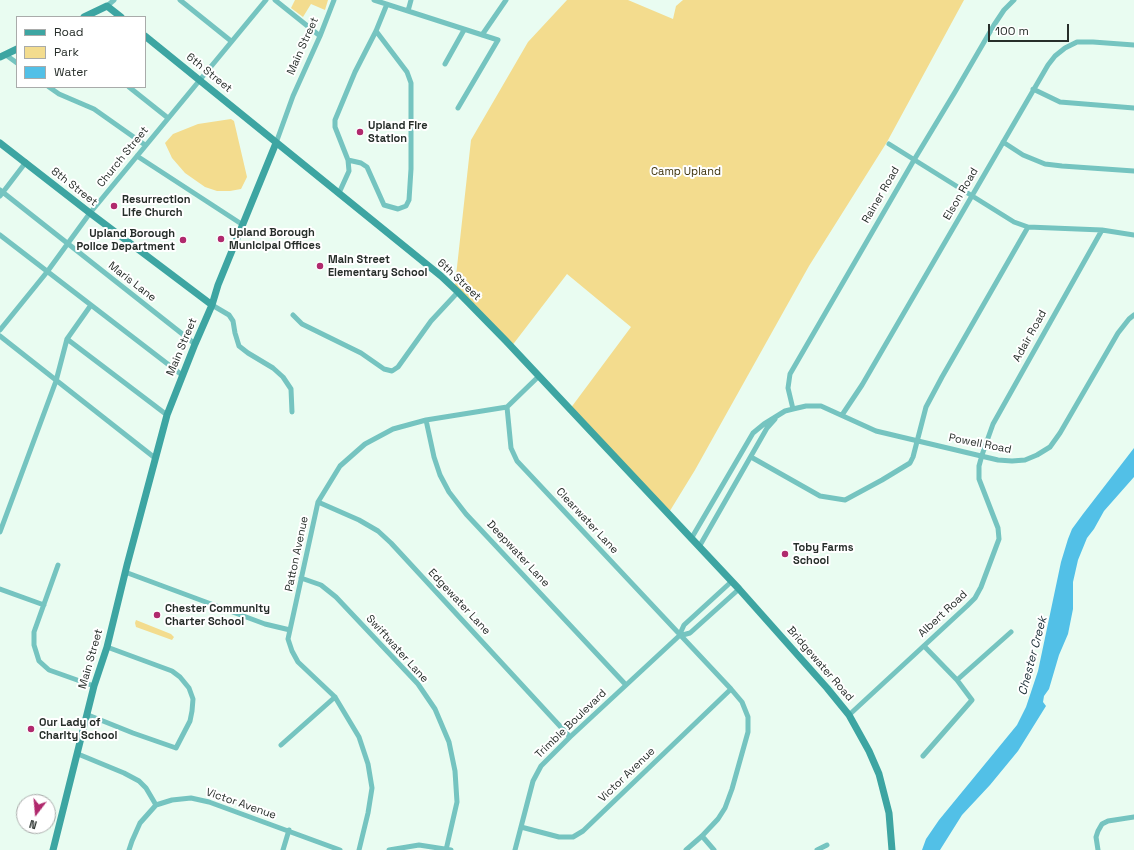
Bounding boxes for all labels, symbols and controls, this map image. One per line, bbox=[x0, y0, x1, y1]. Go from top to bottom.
street label: Main Street bbox=[284, 15, 322, 77]
legend bbox=[16, 16, 146, 88]
scale bar bbox=[990, 16, 1071, 42]
text: 100 m bbox=[995, 23, 1029, 39]
text: Road bbox=[54, 24, 83, 40]
text: Park bbox=[54, 44, 79, 60]
street label: 6th Street bbox=[183, 51, 235, 95]
text: Water bbox=[54, 64, 88, 80]
place label: Upland Fire Station bbox=[368, 119, 428, 145]
street label: Church Street bbox=[95, 124, 151, 190]
marker: Upland Fire Station bbox=[355, 127, 365, 137]
street label: Rainer Road bbox=[859, 164, 903, 226]
street label: 8th Street bbox=[48, 165, 100, 209]
park label: Camp Upland bbox=[651, 165, 721, 179]
street label: Elson Road bbox=[941, 166, 981, 222]
place label: Resurrection Life Church bbox=[122, 193, 190, 219]
marker: Resurrection Life Church bbox=[109, 201, 119, 211]
place label: Upland Borough Municipal Offices bbox=[229, 226, 321, 252]
place label: Upland Borough Police Department bbox=[77, 227, 175, 253]
marker: Upland Borough Municipal Offices bbox=[216, 234, 226, 244]
marker: Upland Borough Police Department bbox=[178, 235, 188, 245]
place label: Main Street Elementary School bbox=[328, 253, 427, 279]
street label: 6th Street bbox=[434, 256, 484, 304]
street label: Maris Lane bbox=[106, 259, 158, 305]
marker: Main Street Elementary School bbox=[315, 261, 325, 271]
street label: Adair Road bbox=[1010, 308, 1050, 364]
street label: Main Street bbox=[164, 316, 200, 378]
street label: Powell Road bbox=[948, 431, 1012, 457]
street label: Clearwater Lane bbox=[553, 485, 621, 557]
street label: Patton Avenue bbox=[283, 515, 311, 593]
street label: Deepwater Lane bbox=[484, 518, 552, 590]
place label: Toby Farms School bbox=[793, 541, 853, 567]
marker: Toby Farms School bbox=[780, 549, 790, 559]
street label: Edgewater Lane bbox=[425, 566, 493, 638]
street label: Albert Road bbox=[916, 588, 970, 640]
place label: Chester Community Charter School bbox=[165, 602, 270, 628]
marker: Chester Community Charter School bbox=[152, 610, 162, 620]
street label: Swiftwater Lane bbox=[363, 612, 431, 686]
water label: Chester Creek bbox=[1016, 615, 1050, 697]
street label: Bridgewater Road bbox=[784, 624, 856, 704]
street label: Main Street bbox=[76, 628, 106, 690]
street label: Trimble Boulevard bbox=[533, 687, 609, 761]
place label: Our Lady of Charity School bbox=[39, 716, 117, 742]
marker: Our Lady of Charity School bbox=[26, 724, 36, 734]
street label: Victor Avenue bbox=[596, 745, 658, 805]
street label: Victor Avenue bbox=[204, 786, 278, 822]
north arrow bbox=[16, 794, 56, 834]
text: N bbox=[27, 817, 38, 832]

